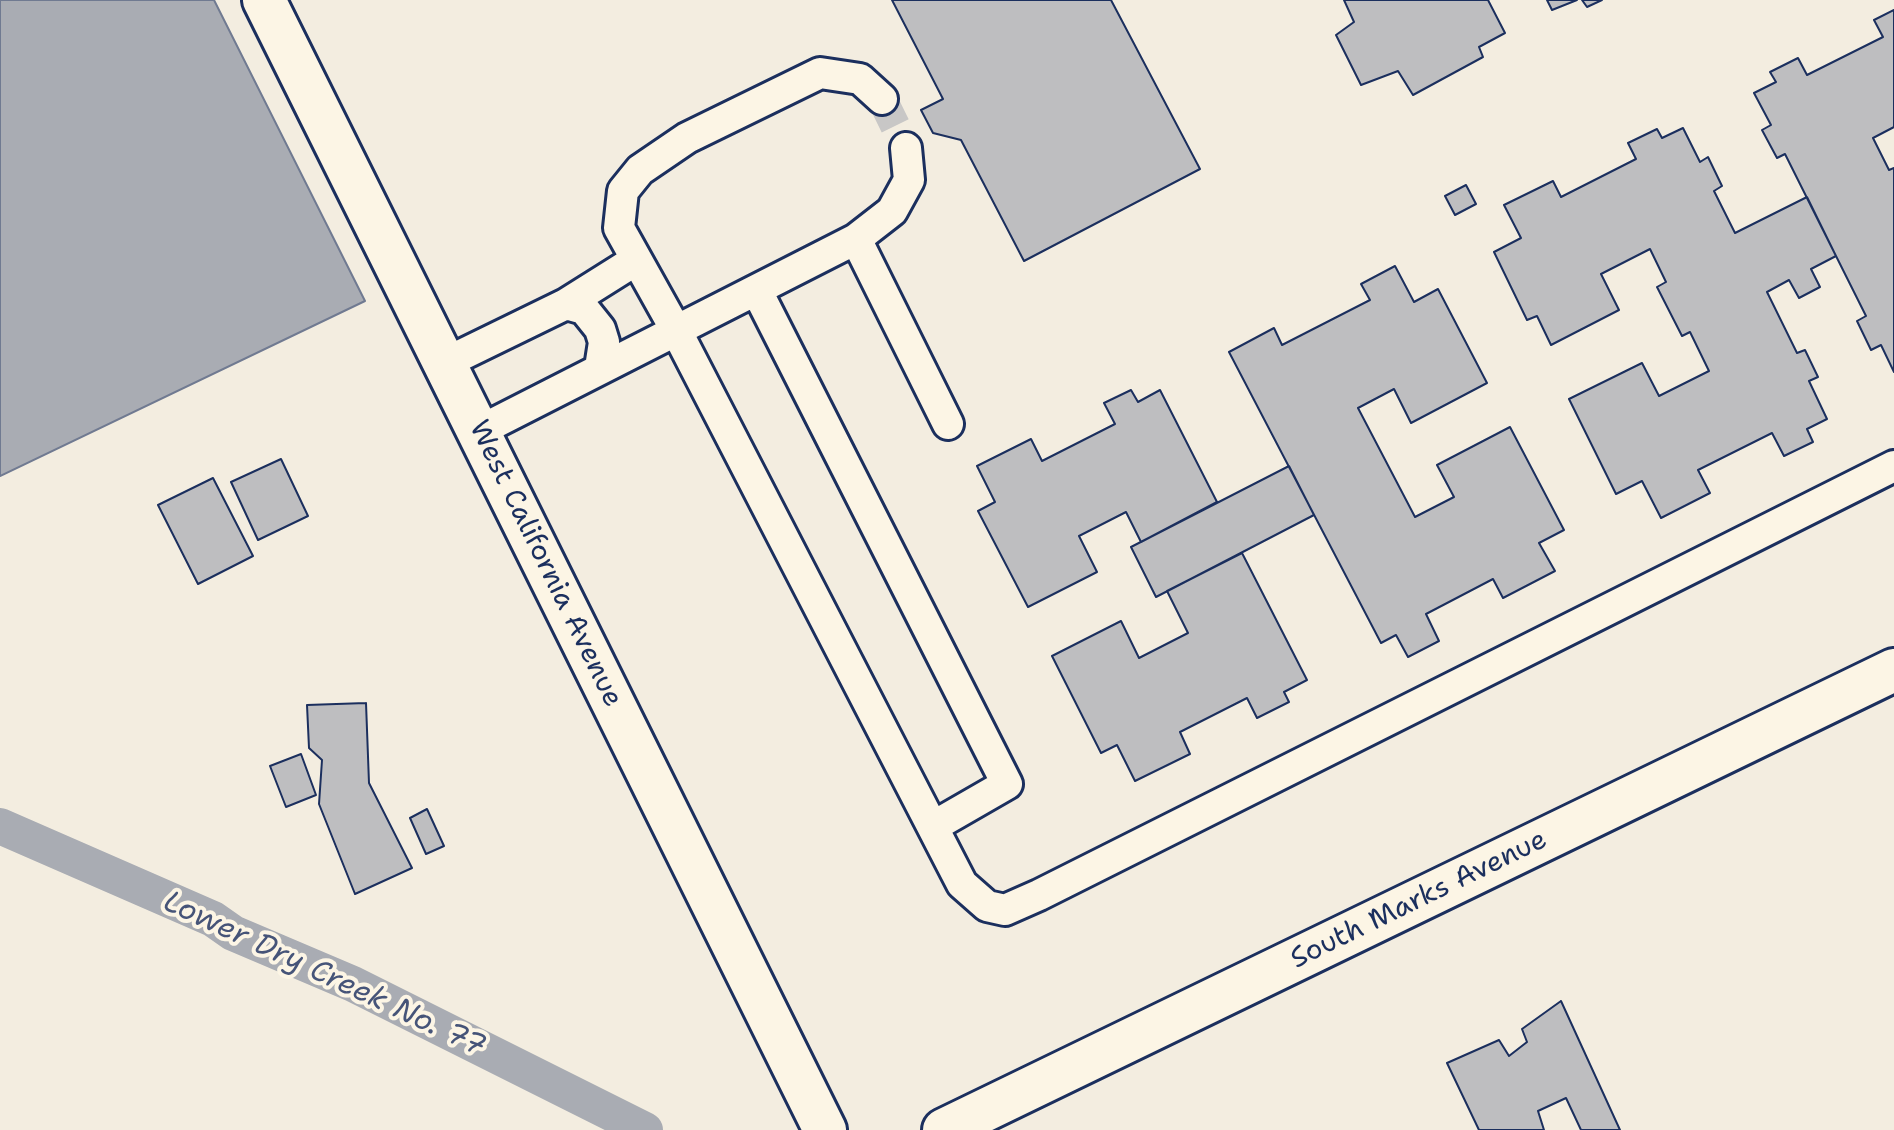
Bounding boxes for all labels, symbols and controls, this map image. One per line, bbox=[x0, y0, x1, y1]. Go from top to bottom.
street label: West California Avenue bbox=[461, 415, 629, 713]
street label: South Marks Avenue bbox=[1285, 823, 1553, 977]
water label: Lower Dry Creek No. 77 bbox=[157, 885, 491, 1065]

